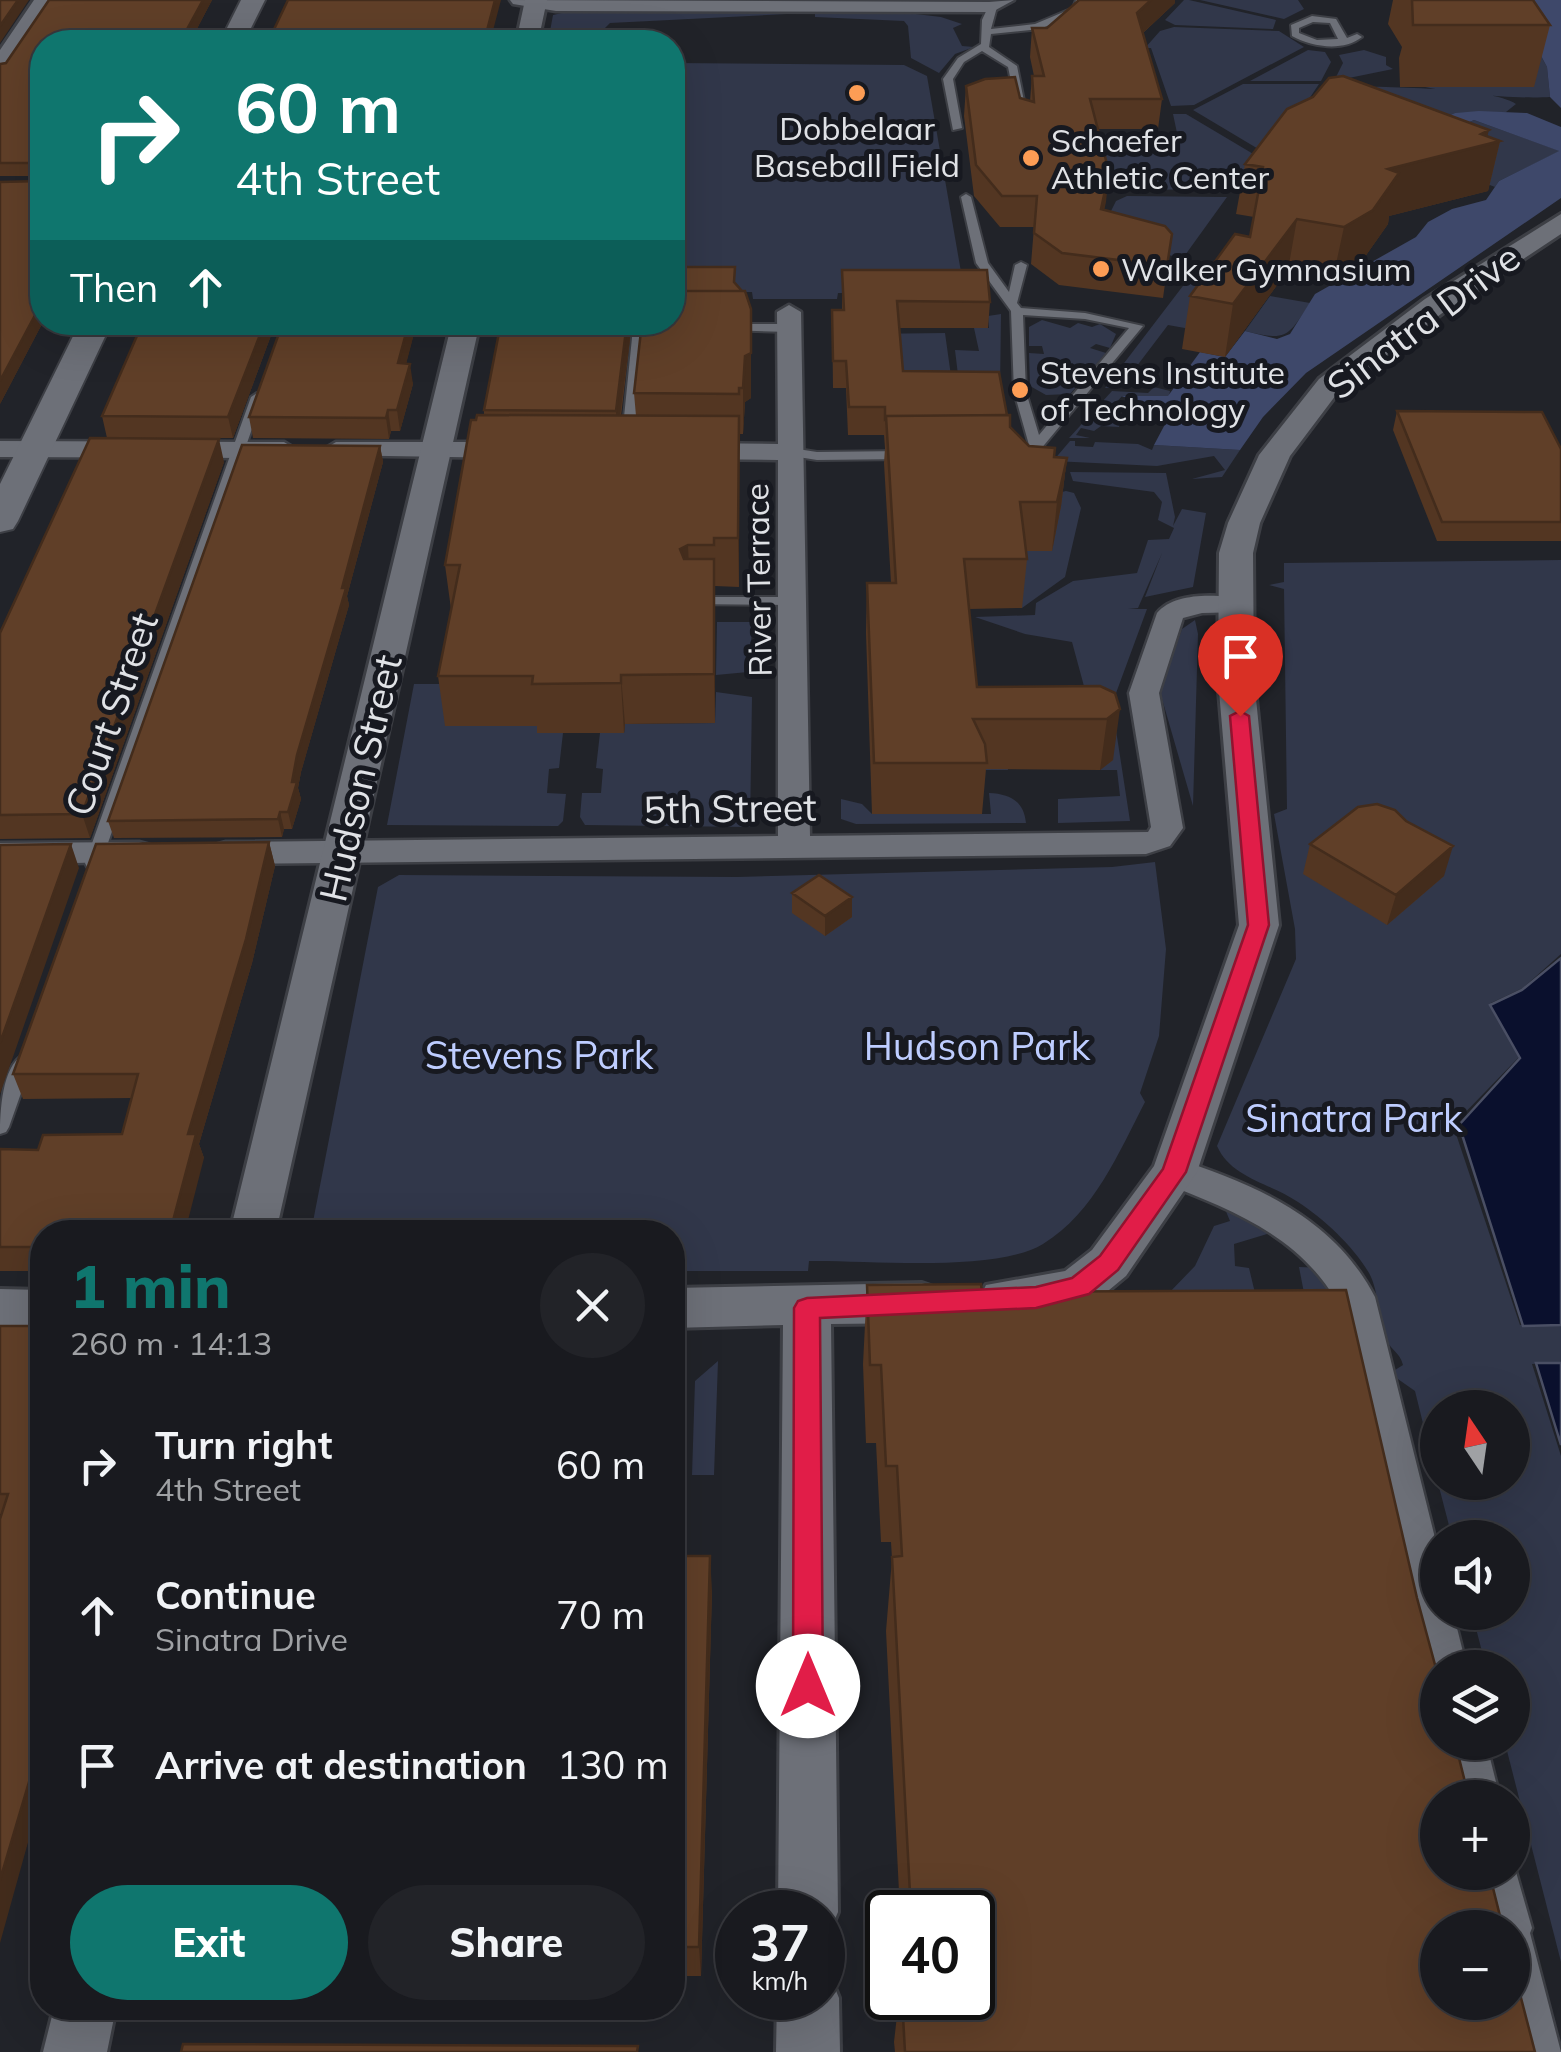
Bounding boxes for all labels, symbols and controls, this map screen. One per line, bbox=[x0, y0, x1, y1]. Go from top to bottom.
text: 60 m bbox=[235, 63, 401, 151]
icon: right bbox=[70, 70, 200, 200]
marker: Dobbelaar Baseball Field bbox=[846, 82, 868, 104]
place label: Dobbelaar Baseball Field bbox=[754, 108, 960, 185]
place label: Schaefer Athletic Center bbox=[1051, 120, 1269, 197]
marker: Schaefer Athletic Center bbox=[1020, 147, 1042, 169]
text: 4th Street bbox=[235, 150, 440, 206]
street label: Sinatra Drive bbox=[1317, 233, 1529, 409]
place label: Walker Gymnasium bbox=[1121, 249, 1412, 289]
marker: Walker Gymnasium bbox=[1090, 258, 1112, 280]
icon: ahead bbox=[178, 260, 233, 315]
text: Then bbox=[70, 264, 158, 312]
place label: Stevens Institute of Technology bbox=[1040, 352, 1285, 429]
marker: Stevens Institute of Technology bbox=[1009, 379, 1031, 401]
street label: River Terrace bbox=[736, 483, 780, 677]
street label: Court Street bbox=[54, 606, 168, 822]
pin bbox=[1198, 614, 1283, 717]
icon: arrive bbox=[1213, 629, 1268, 684]
street label: Hudson Street bbox=[308, 650, 412, 906]
street label: 5th Street bbox=[643, 782, 817, 834]
park label: Hudson Park bbox=[864, 1022, 1091, 1070]
park label: Stevens Park bbox=[425, 1031, 654, 1079]
park label: Sinatra Park bbox=[1245, 1094, 1463, 1142]
text: 1 min bbox=[70, 1248, 231, 1323]
button: close bbox=[540, 1253, 645, 1358]
text: 260 m · 14:13 bbox=[70, 1323, 272, 1363]
north arrow bbox=[1420, 1390, 1530, 1500]
map controls bbox=[1420, 1390, 1530, 2020]
text: Turn right bbox=[155, 1421, 332, 1469]
icon: right bbox=[70, 1438, 125, 1493]
text: 60 m bbox=[556, 1441, 645, 1489]
text: 4th Street bbox=[155, 1469, 301, 1509]
button: sound bbox=[1420, 1520, 1530, 1630]
text: Continue bbox=[155, 1571, 316, 1619]
icon: ahead bbox=[70, 1588, 125, 1643]
text: 70 m bbox=[556, 1591, 645, 1639]
text: Sinatra Drive bbox=[155, 1619, 348, 1659]
position arrow bbox=[756, 1634, 860, 1738]
button: layers bbox=[1420, 1650, 1530, 1760]
icon: arrive bbox=[70, 1738, 125, 1793]
text: Arrive at destination bbox=[155, 1741, 527, 1789]
text: 130 m bbox=[557, 1741, 669, 1789]
button: + bbox=[1420, 1780, 1530, 1890]
button: Exit bbox=[70, 1885, 348, 2000]
button: Share bbox=[368, 1885, 645, 2000]
speed limit sign: 40 bbox=[865, 1890, 995, 2020]
button: − bbox=[1420, 1910, 1530, 2020]
text: 37 bbox=[750, 1911, 810, 1974]
text: km/h bbox=[752, 1965, 808, 1996]

